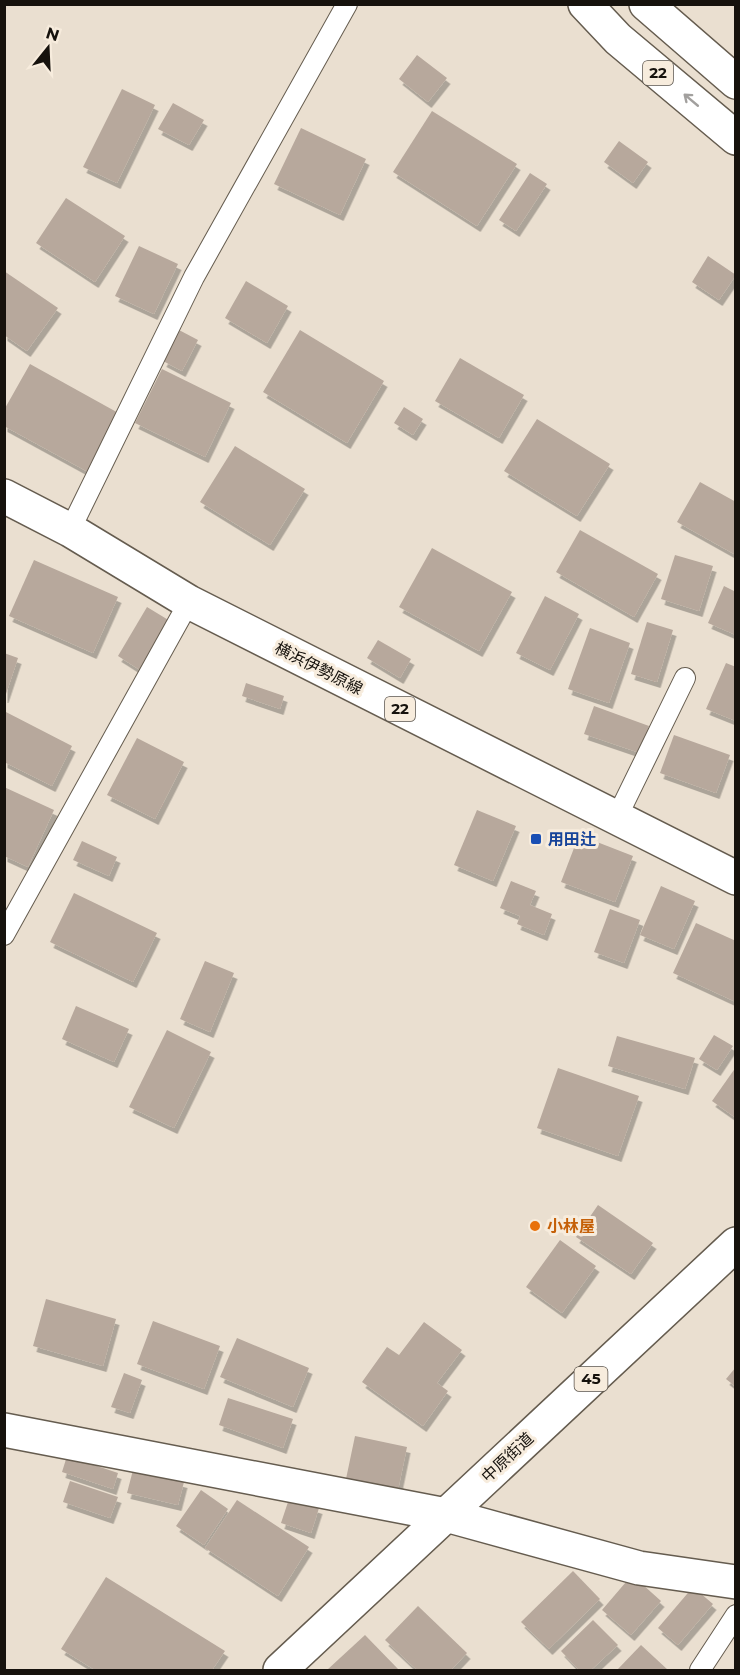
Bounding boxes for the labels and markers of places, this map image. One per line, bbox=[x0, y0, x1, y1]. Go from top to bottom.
place label: 用田辻 bbox=[548, 830, 596, 849]
marker: 用田辻 bbox=[529, 832, 543, 846]
place label: 小林屋 bbox=[547, 1217, 595, 1236]
marker: 小林屋 bbox=[528, 1219, 542, 1233]

